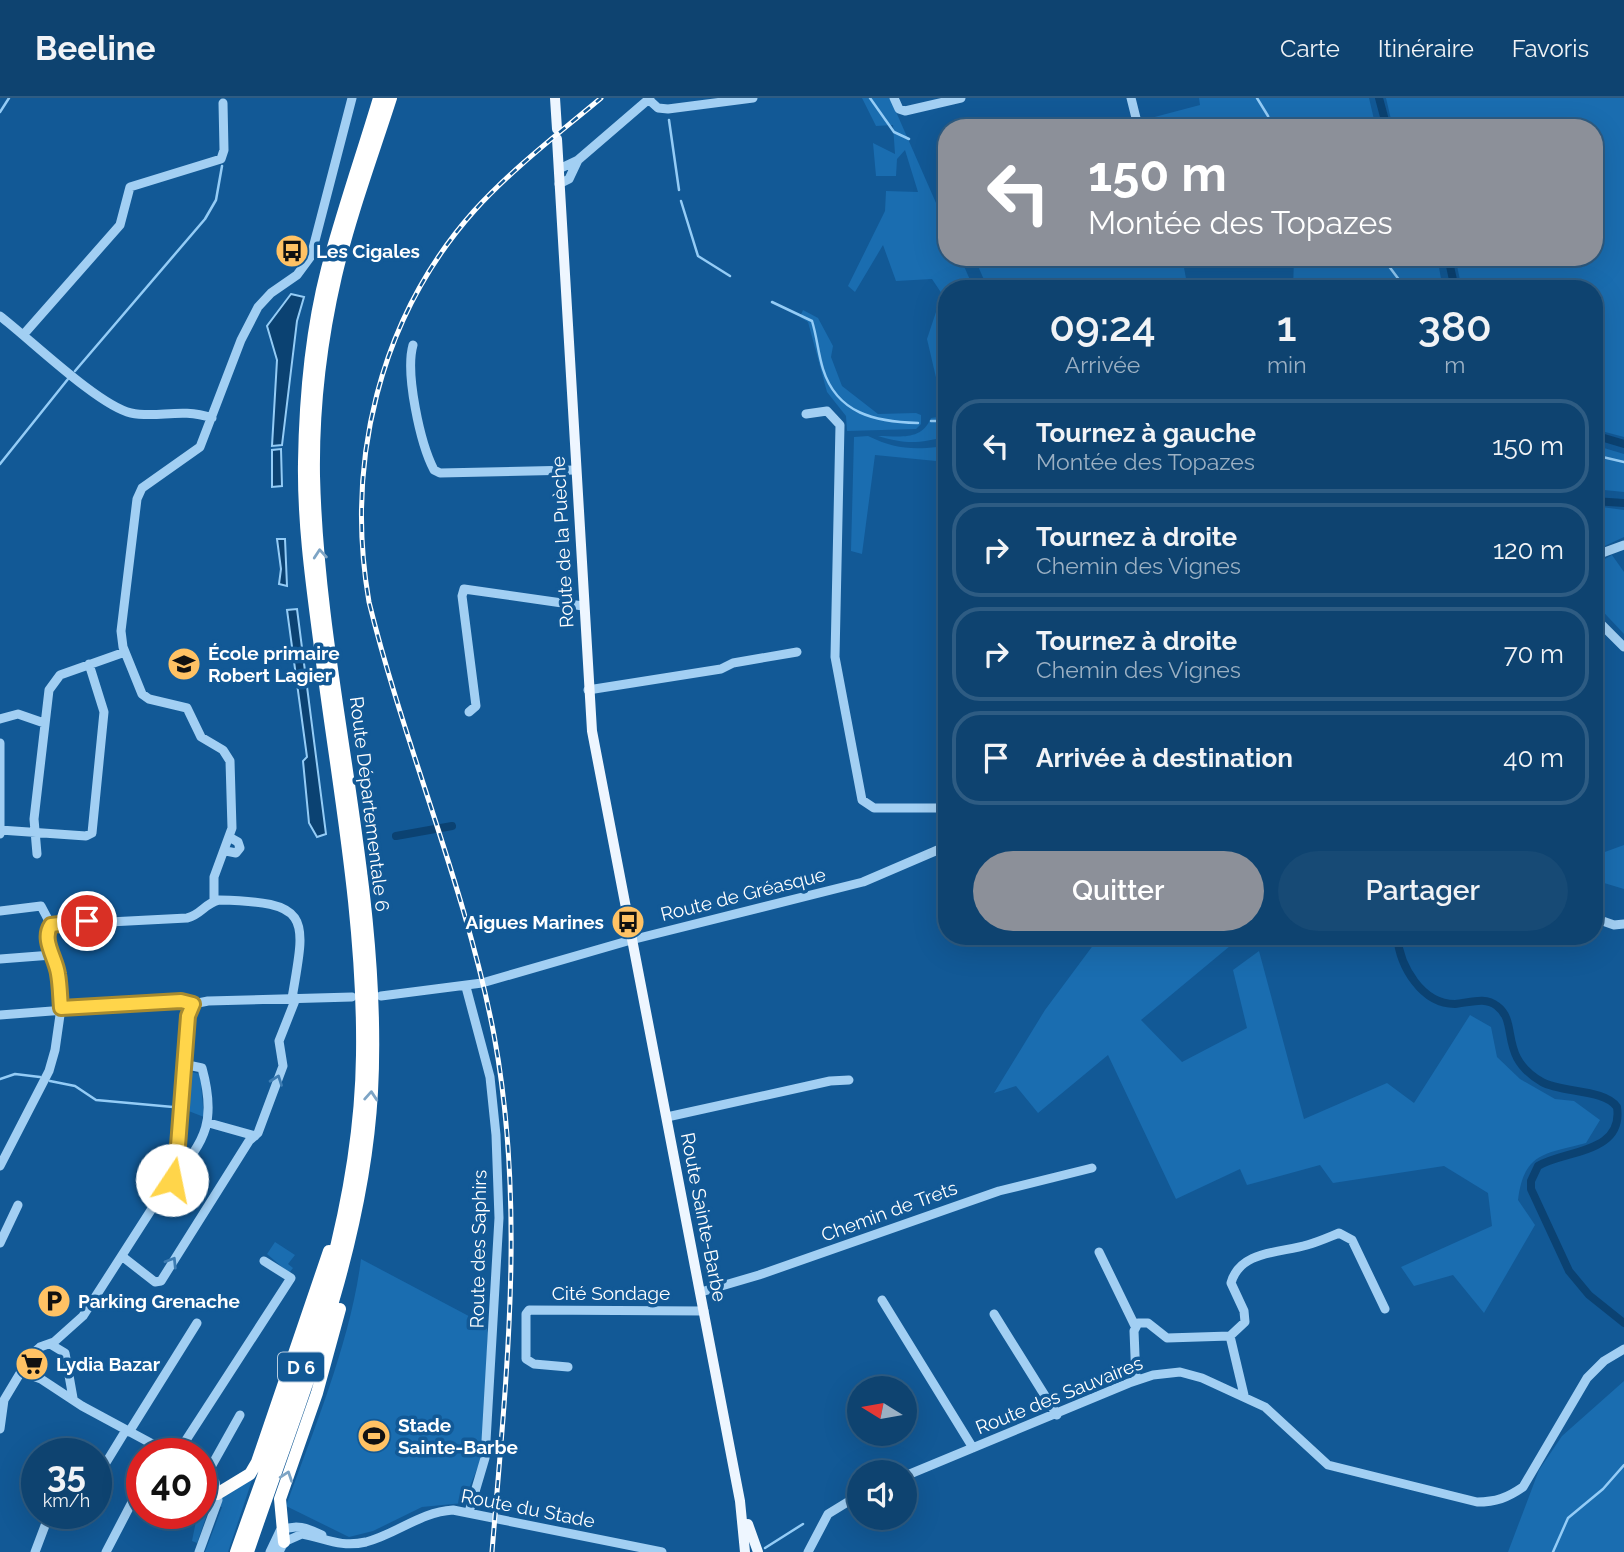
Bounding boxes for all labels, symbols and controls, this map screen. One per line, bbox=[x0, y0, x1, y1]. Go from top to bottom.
text: Beeline bbox=[35, 29, 156, 68]
text: Carte bbox=[1280, 34, 1340, 63]
text: Itinéraire bbox=[1378, 34, 1474, 63]
text: Favoris bbox=[1512, 34, 1589, 63]
text: 150 m bbox=[1088, 145, 1227, 202]
icon: left bbox=[973, 147, 1064, 238]
text: Montée des Topazes bbox=[1088, 204, 1393, 241]
bus stop icon: Les Cigales bbox=[273, 232, 311, 270]
place label: Les Cigales bbox=[316, 240, 420, 262]
text: 09:24 bbox=[1049, 302, 1156, 351]
text: 1 bbox=[1277, 302, 1297, 351]
text: 380 bbox=[1418, 302, 1492, 351]
text: Arrivée bbox=[1065, 351, 1140, 378]
text: min bbox=[1267, 351, 1307, 378]
text: m bbox=[1444, 351, 1465, 378]
text: Tournez à gauche bbox=[1036, 418, 1256, 448]
icon: left bbox=[977, 427, 1015, 465]
text: 150 m bbox=[1492, 431, 1564, 461]
text: Montée des Topazes bbox=[1036, 448, 1255, 475]
street label: Route de la Puèche bbox=[547, 456, 577, 628]
text: Tournez à droite bbox=[1036, 522, 1237, 552]
icon: right bbox=[977, 531, 1015, 569]
text: 120 m bbox=[1493, 535, 1564, 565]
one-way arrow bbox=[313, 548, 328, 559]
text: Chemin des Vignes bbox=[1036, 552, 1241, 579]
text: Tournez à droite bbox=[1036, 626, 1237, 656]
icon: right bbox=[977, 635, 1015, 673]
text: 70 m bbox=[1504, 639, 1564, 669]
place label: École primaire Robert Lagier bbox=[208, 642, 340, 686]
school or university icon: École primaire Robert Lagier bbox=[165, 645, 203, 683]
text: Chemin des Vignes bbox=[1036, 656, 1241, 683]
street label: Route Départementale 6 bbox=[346, 695, 394, 913]
icon: arrive bbox=[977, 739, 1015, 777]
text: Arrivée à destination bbox=[1036, 743, 1293, 773]
text: 40 m bbox=[1503, 743, 1564, 773]
button: Quitter bbox=[973, 851, 1264, 931]
button: Partager bbox=[1278, 851, 1568, 931]
street label: Route de Gréasque bbox=[658, 863, 828, 925]
pin bbox=[57, 891, 117, 951]
icon: arrive bbox=[68, 902, 106, 940]
bus stop icon: Aigues Marines bbox=[609, 903, 647, 941]
place label: Aigues Marines bbox=[466, 911, 604, 933]
one-way arrow bbox=[269, 1075, 283, 1087]
one-way arrow bbox=[363, 1091, 378, 1102]
street label: Route Sainte-Barbe bbox=[677, 1131, 731, 1303]
position arrow bbox=[135, 1143, 209, 1217]
street label: Route des Saphirs bbox=[466, 1170, 490, 1328]
street label: Chemin de Trets bbox=[818, 1176, 960, 1246]
one-way arrow bbox=[164, 1257, 177, 1270]
parking icon: Parking Grenache bbox=[35, 1282, 73, 1320]
street label: Cité Sondage bbox=[552, 1282, 670, 1304]
place label: Parking Grenache bbox=[78, 1290, 240, 1312]
supermarket icon: Lydia Bazar bbox=[13, 1345, 51, 1383]
street label: Route des Sauvaires bbox=[972, 1351, 1146, 1439]
road number: D 6 bbox=[278, 1352, 324, 1382]
place label: Lydia Bazar bbox=[56, 1353, 161, 1375]
north arrow bbox=[847, 1376, 917, 1446]
map controls bbox=[847, 1376, 917, 1530]
place label: Stade Sainte-Barbe bbox=[398, 1414, 518, 1458]
sports icon: Stade Sainte-Barbe bbox=[355, 1417, 393, 1455]
speed limit sign: 40 bbox=[126, 1438, 217, 1529]
text: 35 bbox=[47, 1454, 86, 1495]
button: sound bbox=[847, 1460, 917, 1530]
one-way arrow bbox=[279, 1470, 293, 1482]
street label: Route du Stade bbox=[459, 1484, 597, 1532]
text: km/h bbox=[43, 1490, 90, 1511]

